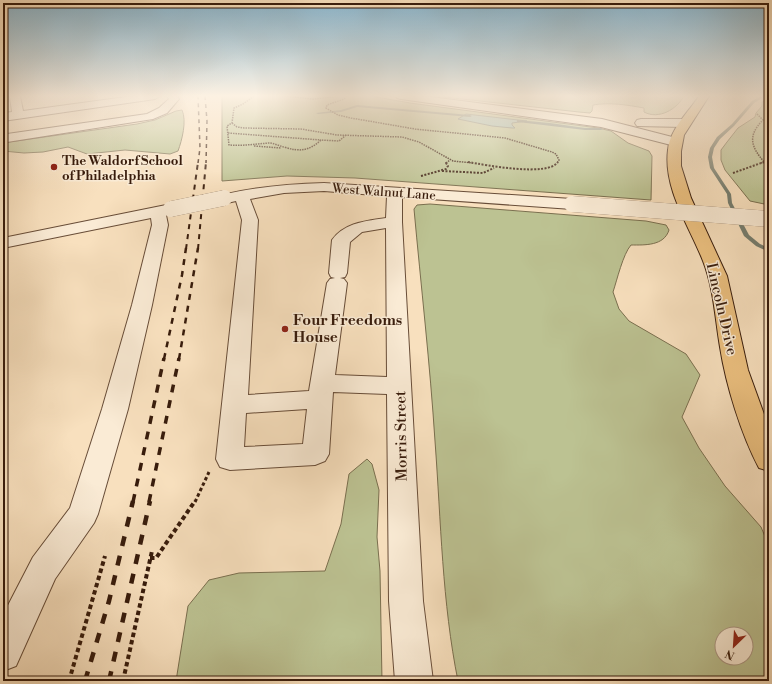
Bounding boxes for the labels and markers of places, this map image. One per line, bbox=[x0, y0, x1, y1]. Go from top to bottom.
place label: The Waldorf School of Philadelphia bbox=[62, 153, 183, 184]
marker: The Waldorf School of Philadelphia bbox=[49, 162, 59, 172]
place label: Four Freedoms House bbox=[293, 311, 402, 347]
marker: Four Freedoms House bbox=[280, 324, 290, 334]

